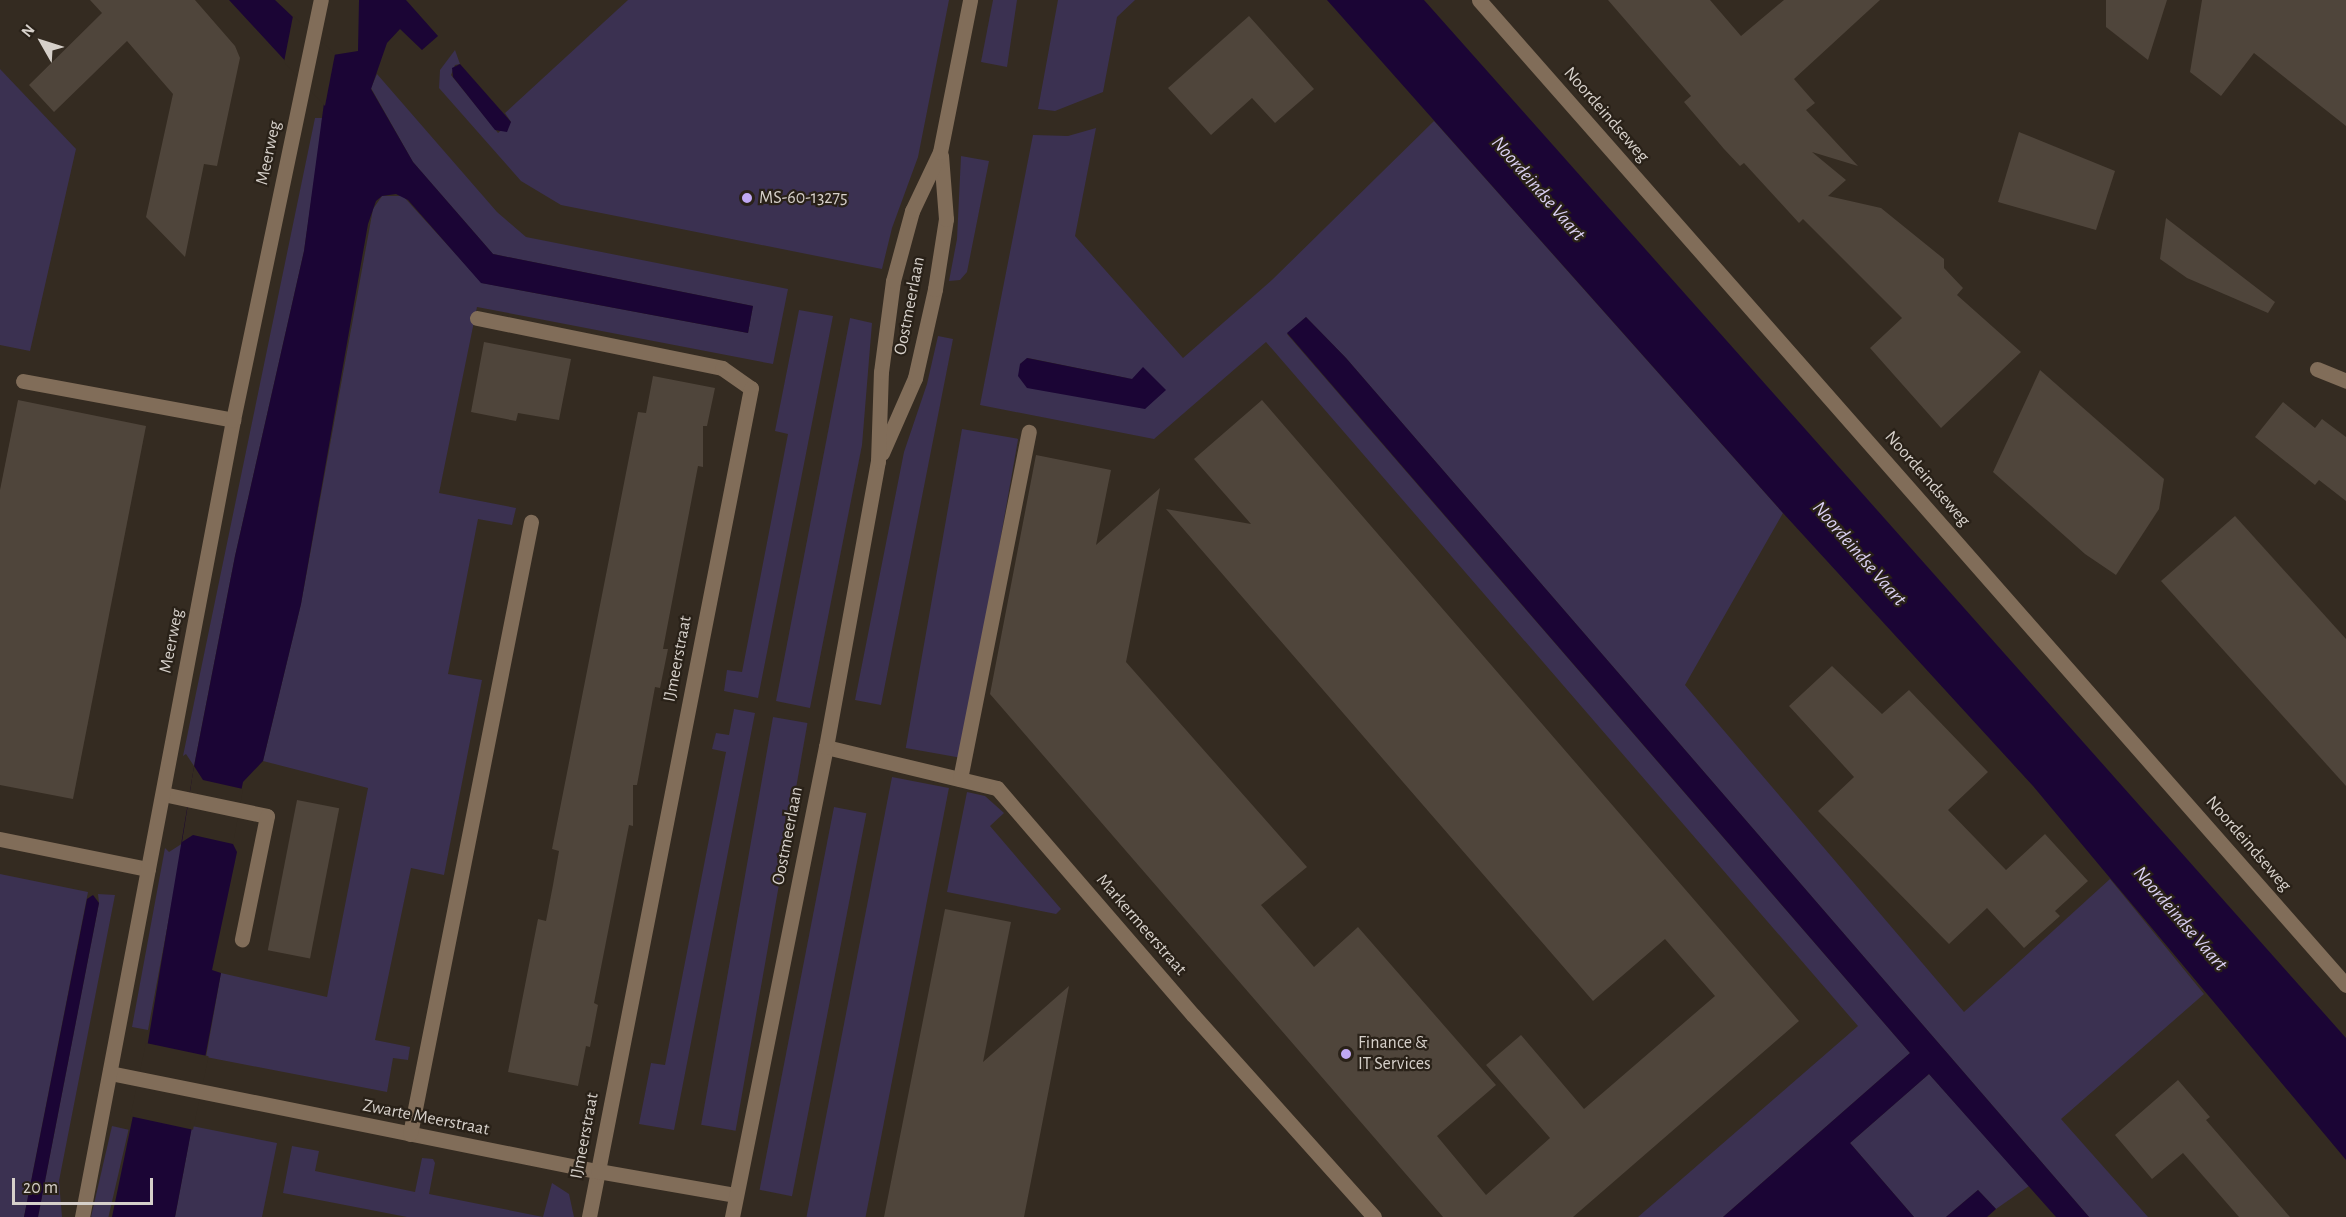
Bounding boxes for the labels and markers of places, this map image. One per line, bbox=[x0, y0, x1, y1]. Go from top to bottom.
place label: MS-60-13275 bbox=[759, 187, 848, 209]
marker: MS-60-13275 bbox=[740, 191, 754, 205]
place label: Finance & IT Services bbox=[1358, 1033, 1431, 1076]
marker: Finance & IT Services bbox=[1339, 1047, 1353, 1061]

